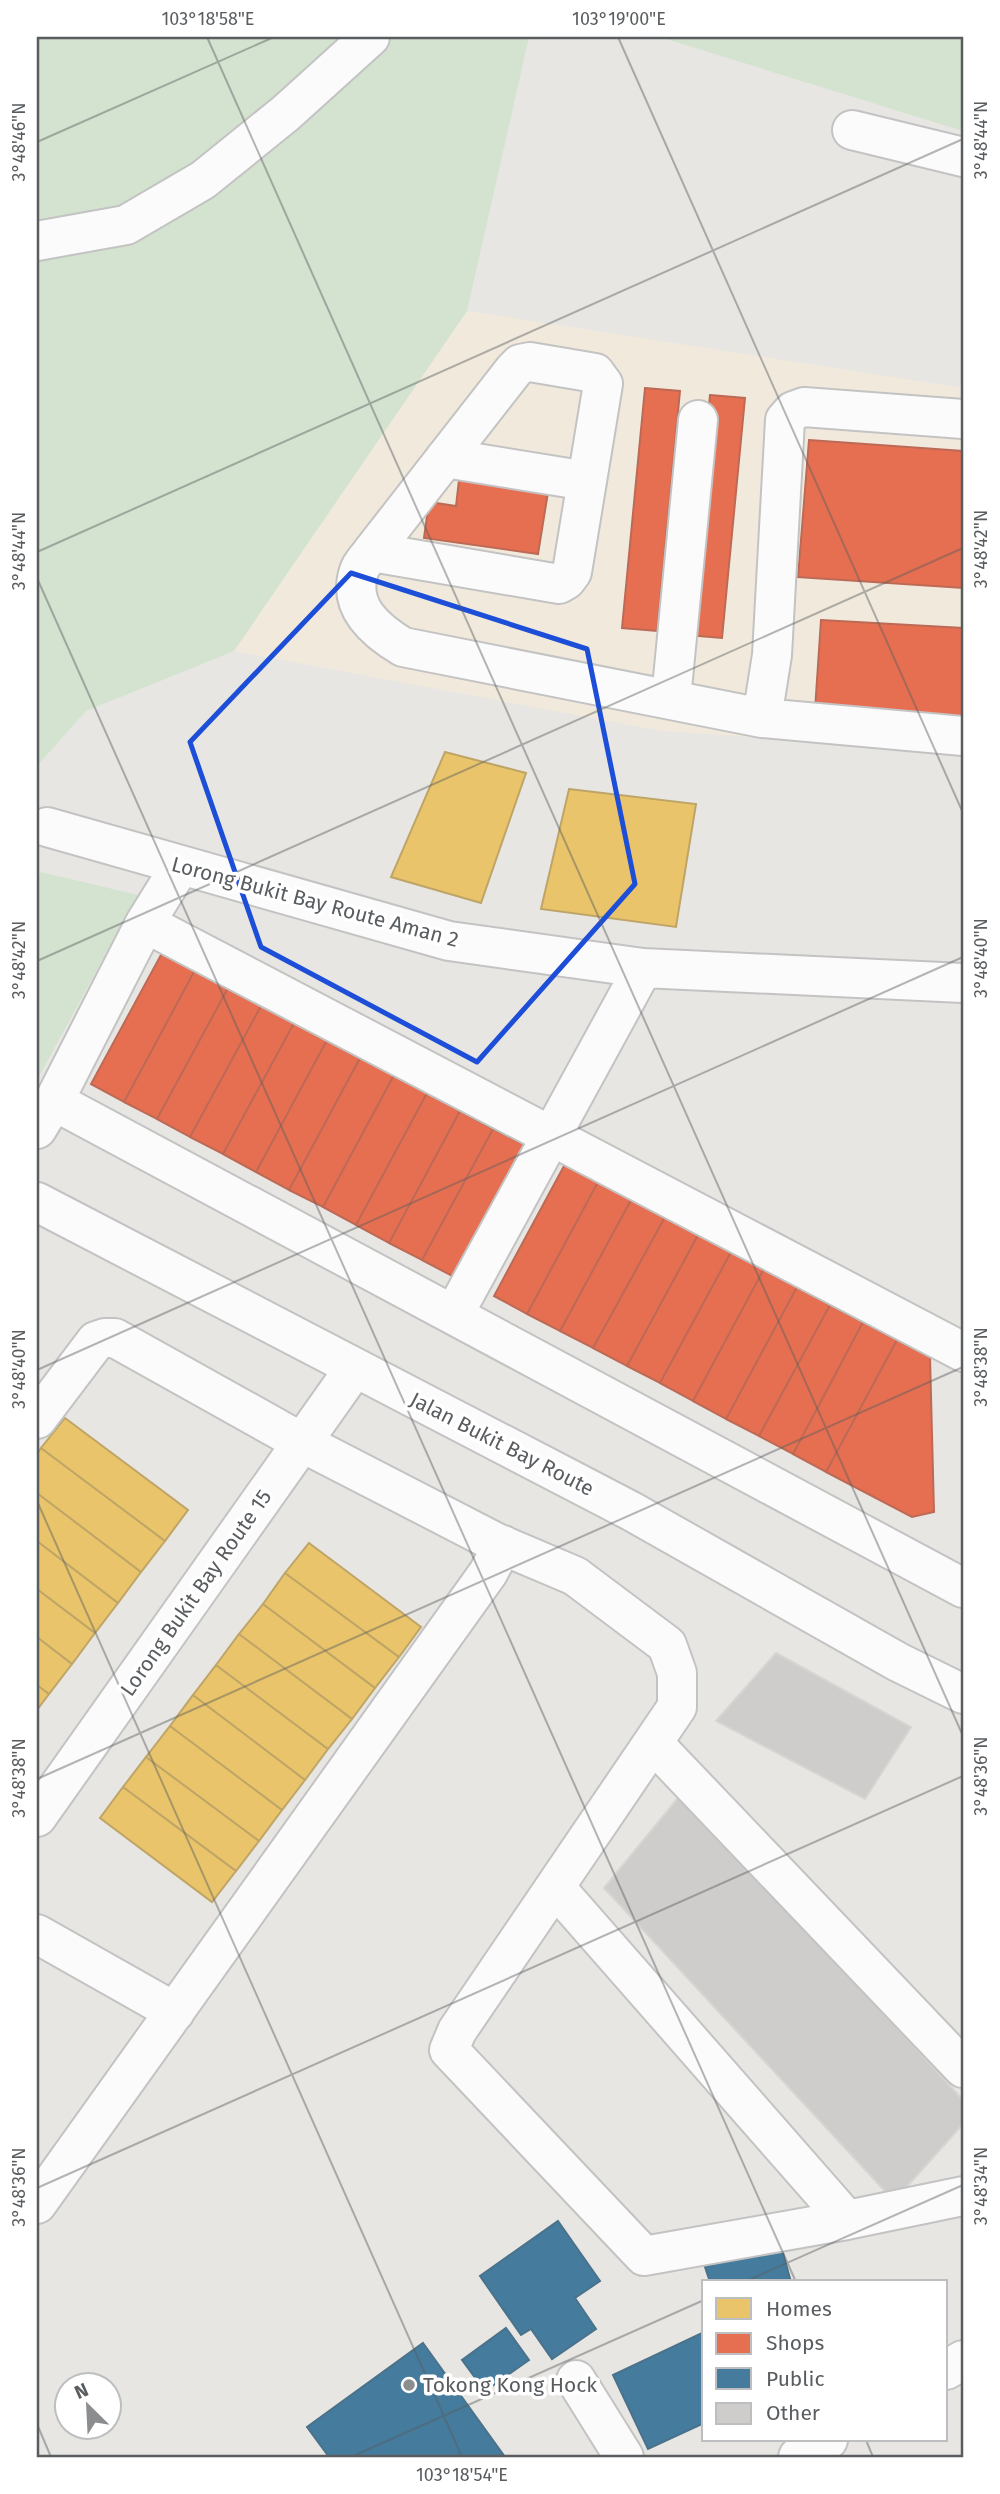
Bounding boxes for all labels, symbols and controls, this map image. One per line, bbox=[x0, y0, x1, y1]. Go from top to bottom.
text: 103°18'58"E bbox=[162, 8, 254, 30]
text: 103°19'00"E bbox=[572, 8, 666, 30]
text: 3°48'44"N bbox=[970, 101, 992, 179]
text: 3°48'46"N bbox=[8, 102, 30, 182]
text: 3°48'42"N bbox=[970, 510, 992, 588]
text: 3°48'44"N bbox=[8, 512, 30, 590]
street label: Lorong Bukit Bay Route Aman 2 bbox=[169, 851, 461, 953]
text: 3°48'40"N bbox=[970, 918, 992, 998]
text: 3°48'42"N bbox=[8, 921, 30, 999]
text: 3°48'38"N bbox=[970, 1327, 992, 1407]
text: 3°48'40"N bbox=[8, 1329, 30, 1409]
street label: Jalan Bukit Bay Route bbox=[406, 1386, 598, 1502]
street label: Lorong Bukit Bay Route 15 bbox=[115, 1485, 277, 1701]
text: 3°48'36"N bbox=[970, 1736, 992, 1816]
text: 3°48'38"N bbox=[8, 1738, 30, 1818]
text: 3°48'36"N bbox=[8, 2147, 30, 2227]
text: 3°48'34"N bbox=[970, 2147, 992, 2225]
legend bbox=[702, 2280, 948, 2442]
text: Homes bbox=[766, 2296, 832, 2322]
text: Shops bbox=[766, 2330, 824, 2356]
text: Public bbox=[766, 2366, 824, 2392]
north arrow bbox=[52, 2372, 122, 2442]
place label: Tokong Kong Hock bbox=[423, 2372, 597, 2398]
marker: Tokong Kong Hock bbox=[401, 2377, 417, 2393]
text: N bbox=[71, 2378, 92, 2404]
text: Other bbox=[766, 2400, 820, 2426]
text: 103°18'54"E bbox=[416, 2464, 508, 2486]

